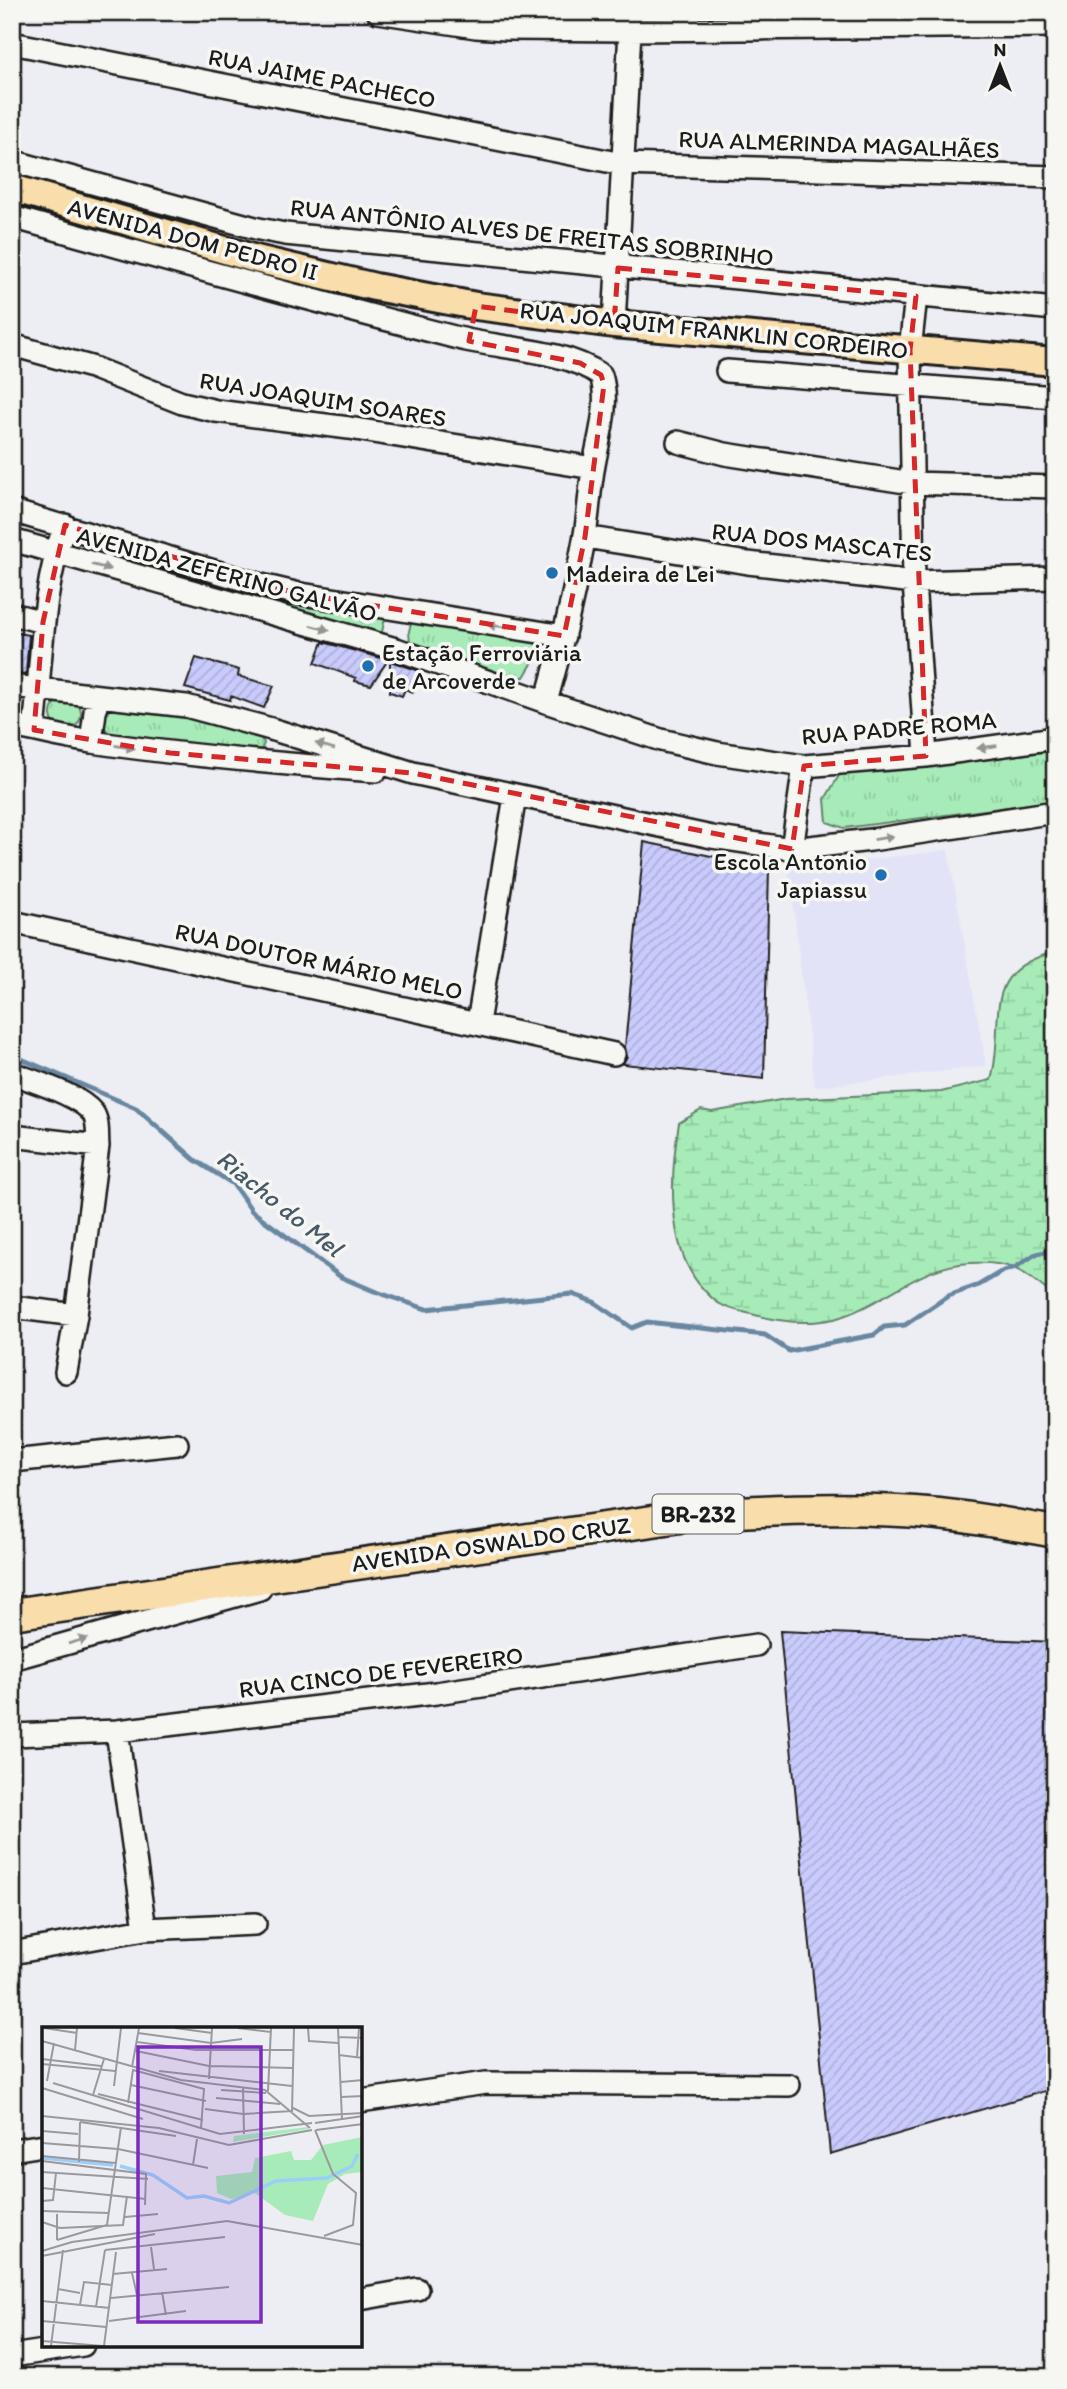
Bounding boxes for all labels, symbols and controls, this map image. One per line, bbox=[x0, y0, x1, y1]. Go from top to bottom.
north arrow bbox=[965, 32, 1036, 102]
text: N bbox=[994, 38, 1006, 61]
street label: RUA JAIME PACHECO bbox=[206, 42, 438, 114]
street label: RUA ALMERINDA MAGALHÃES bbox=[678, 124, 1000, 164]
street label: AVENIDA DOM PEDRO II bbox=[65, 192, 321, 286]
street label: RUA ANTÔNIO ALVES DE FREITAS SOBRINHO bbox=[289, 192, 775, 272]
street label: RUA JOAQUIM FRANKLIN CORDEIRO bbox=[518, 295, 910, 365]
street label: RUA JOAQUIM SOARES bbox=[198, 365, 448, 433]
street label: RUA DOS MASCATES bbox=[710, 516, 934, 568]
street label: AVENIDA ZEFERINO GALVÃO bbox=[74, 520, 380, 628]
place label: Madeira de Lei bbox=[566, 559, 715, 588]
one-way arrow bbox=[90, 562, 112, 573]
marker: Madeira de Lei bbox=[544, 565, 560, 581]
one-way arrow bbox=[485, 620, 507, 631]
one-way arrow bbox=[310, 623, 331, 633]
place label: Estação Ferroviária de Arcoverde bbox=[382, 638, 582, 695]
marker: Estação Ferroviária de Arcoverde bbox=[360, 658, 376, 674]
street label: RUA PADRE ROMA bbox=[800, 705, 998, 751]
one-way arrow bbox=[314, 740, 335, 750]
one-way arrow bbox=[114, 741, 136, 752]
one-way arrow bbox=[976, 742, 998, 753]
one-way arrow bbox=[873, 832, 895, 843]
place label: Escola Antonio Japiassu bbox=[714, 847, 867, 904]
marker: Escola Antonio Japiassu bbox=[873, 867, 889, 883]
street label: RUA DOUTOR MÁRIO MELO bbox=[173, 916, 465, 1006]
water label: Riacho do Mel bbox=[210, 1142, 351, 1265]
road number: BR-232 bbox=[652, 1494, 744, 1534]
street label: AVENIDA OSWALDO CRUZ bbox=[350, 1510, 633, 1578]
one-way arrow bbox=[68, 1635, 89, 1645]
street label: RUA CINCO DE FEVEREIRO bbox=[237, 1640, 525, 1704]
inset map bbox=[42, 2027, 362, 2347]

